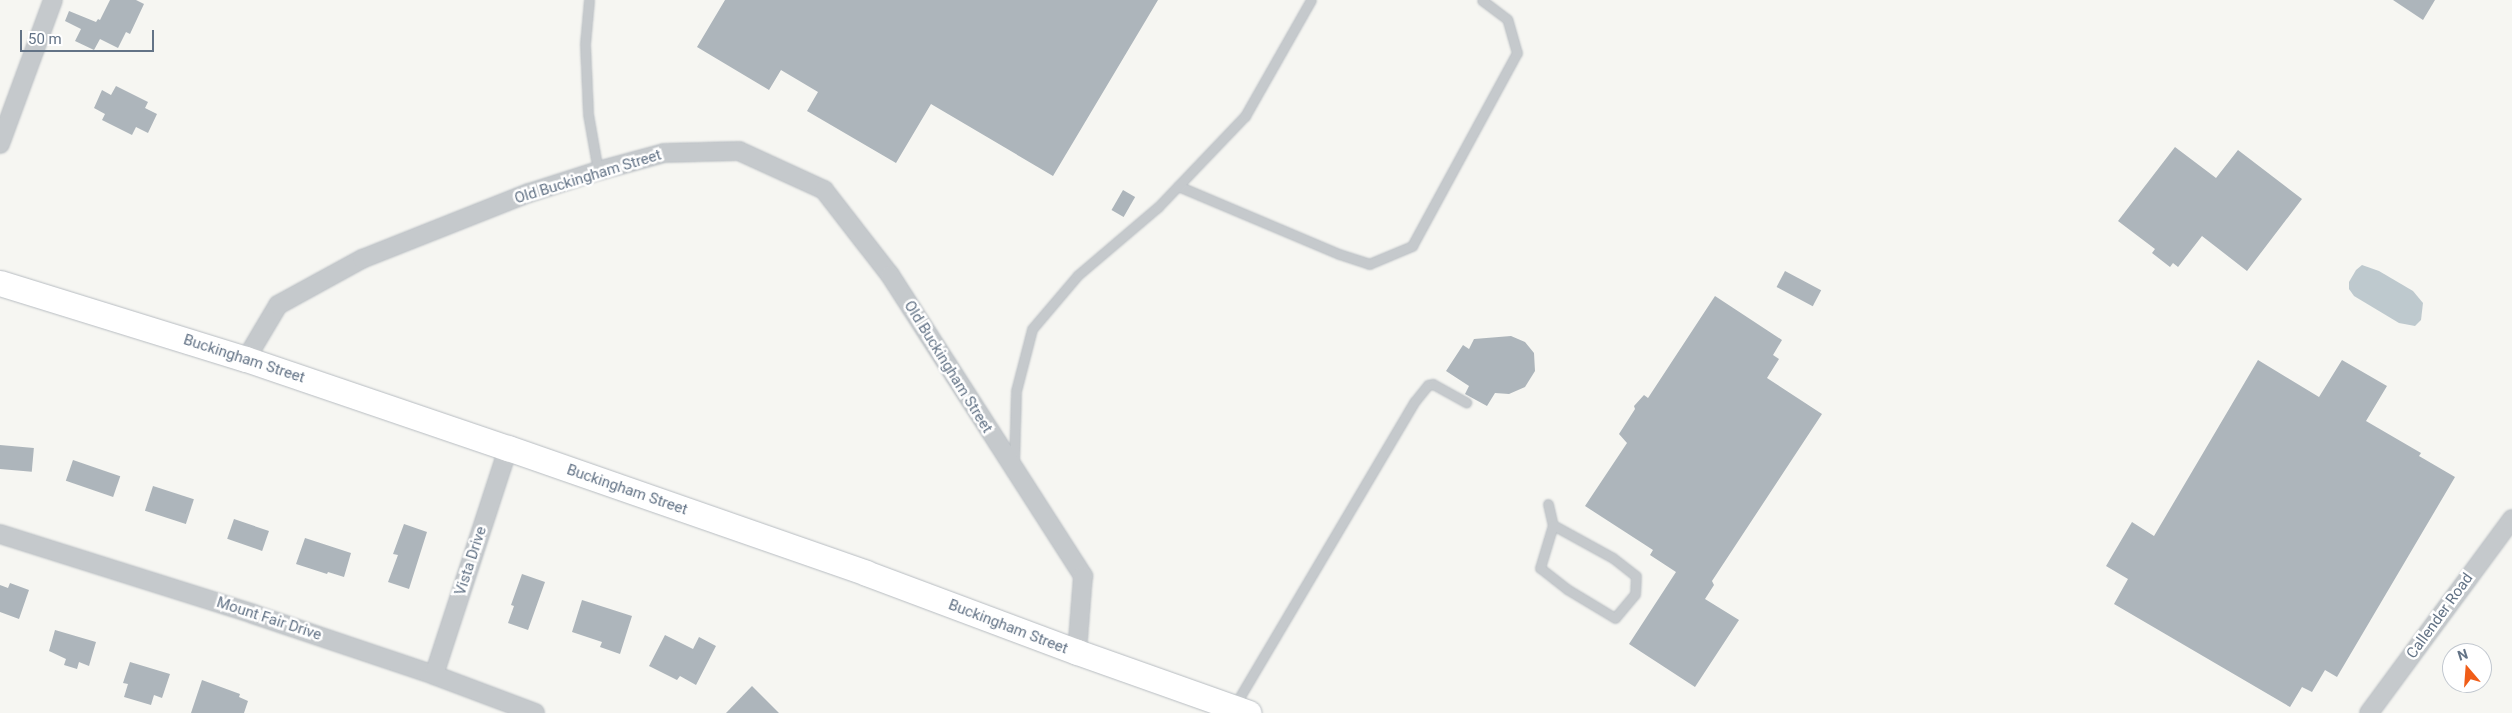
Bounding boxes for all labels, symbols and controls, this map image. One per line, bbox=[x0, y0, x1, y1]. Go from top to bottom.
scale bar bbox=[22, 20, 156, 52]
text: 50 m bbox=[28, 30, 62, 48]
street label: Old Buckingham Street bbox=[512, 146, 664, 208]
street label: Old Buckingham Street bbox=[900, 298, 996, 436]
street label: Buckingham Street bbox=[181, 331, 307, 387]
street label: Buckingham Street bbox=[564, 461, 690, 519]
street label: Vista Drive bbox=[451, 524, 491, 598]
street label: Callender Road bbox=[2403, 570, 2477, 662]
street label: Mount Fair Drive bbox=[214, 594, 324, 644]
street label: Buckingham Street bbox=[946, 596, 1070, 658]
north arrow bbox=[2442, 643, 2492, 693]
text: N bbox=[2455, 646, 2470, 664]

